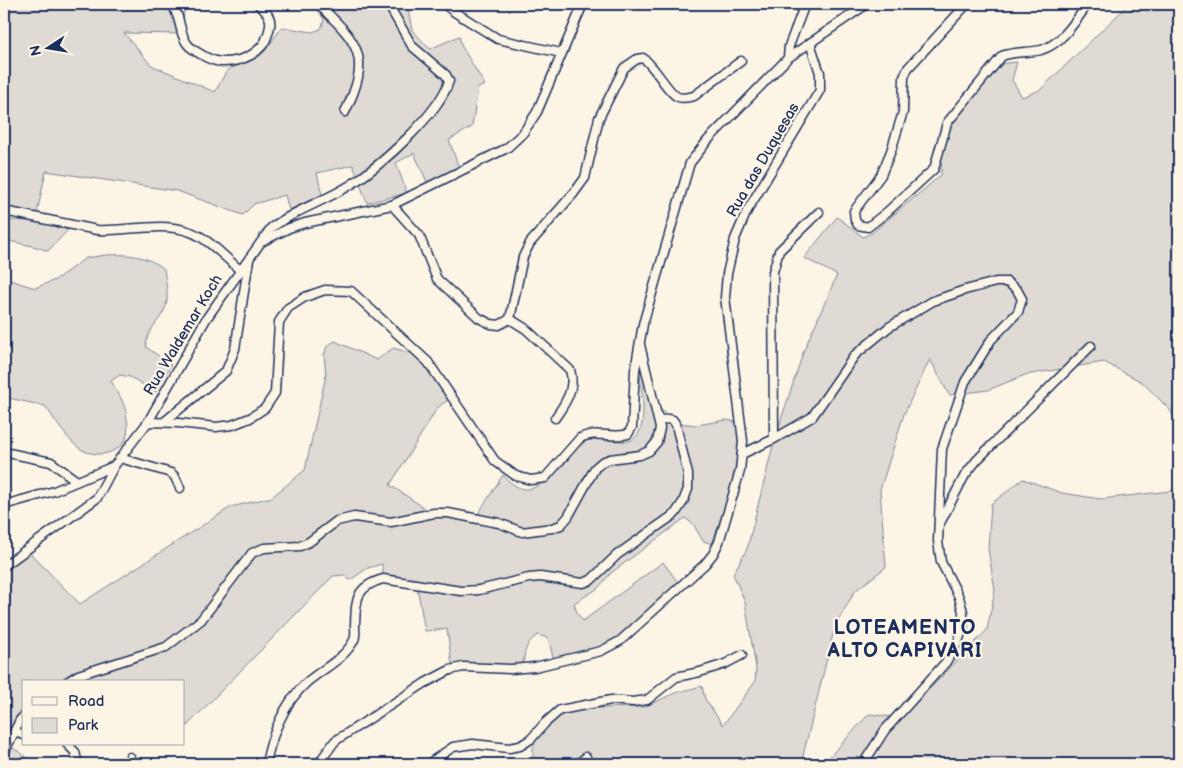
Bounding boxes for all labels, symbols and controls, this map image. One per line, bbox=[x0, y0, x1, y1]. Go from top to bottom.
north arrow bbox=[22, 22, 72, 72]
text: N bbox=[26, 44, 45, 58]
street label: Rua das Duquesas bbox=[723, 99, 804, 221]
street label: Rua Waldemar Koch bbox=[139, 271, 227, 399]
district label: LOTEAMENTO ALTO CAPIVARI bbox=[826, 616, 983, 663]
legend bbox=[22, 680, 185, 746]
text: Road bbox=[68, 692, 104, 711]
text: Park bbox=[68, 716, 99, 735]

